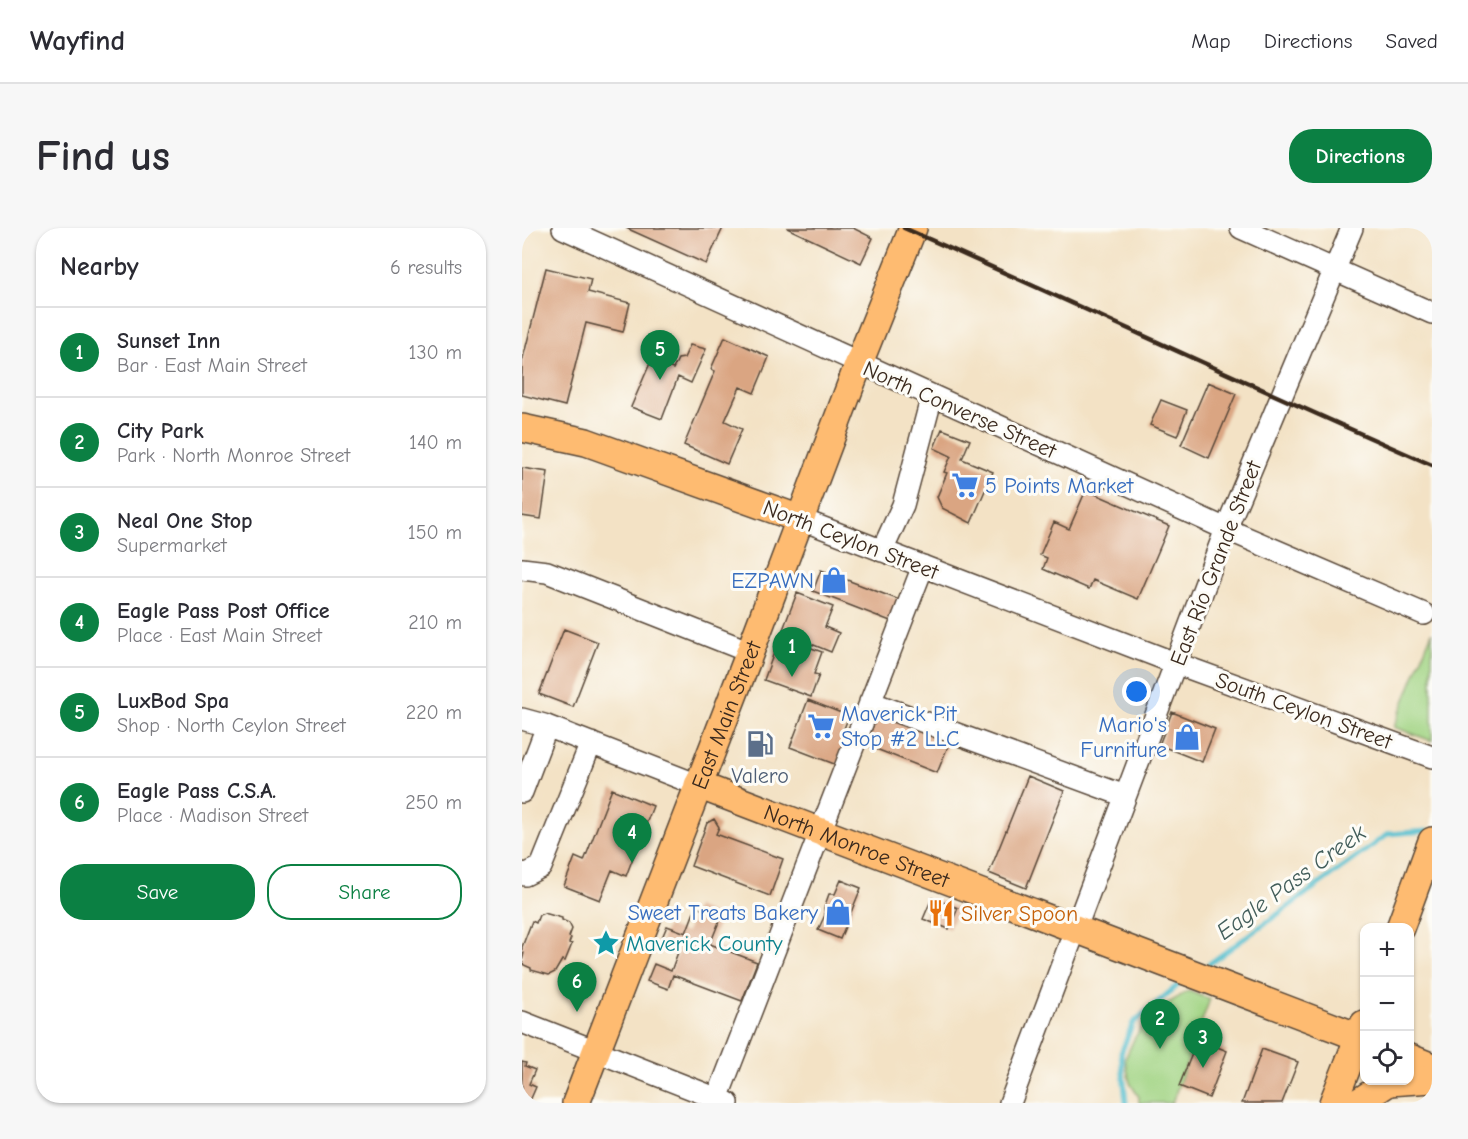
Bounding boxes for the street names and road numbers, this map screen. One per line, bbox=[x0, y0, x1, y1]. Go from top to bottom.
street label: North Converse Street bbox=[859, 356, 1061, 465]
street label: East Río Grande Street bbox=[1165, 457, 1267, 669]
street label: North Ceylon Street bbox=[759, 495, 943, 586]
street label: East Main Street bbox=[686, 637, 767, 793]
street label: South Ceylon Street bbox=[1212, 667, 1396, 755]
street label: North Monroe Street bbox=[760, 799, 953, 894]

